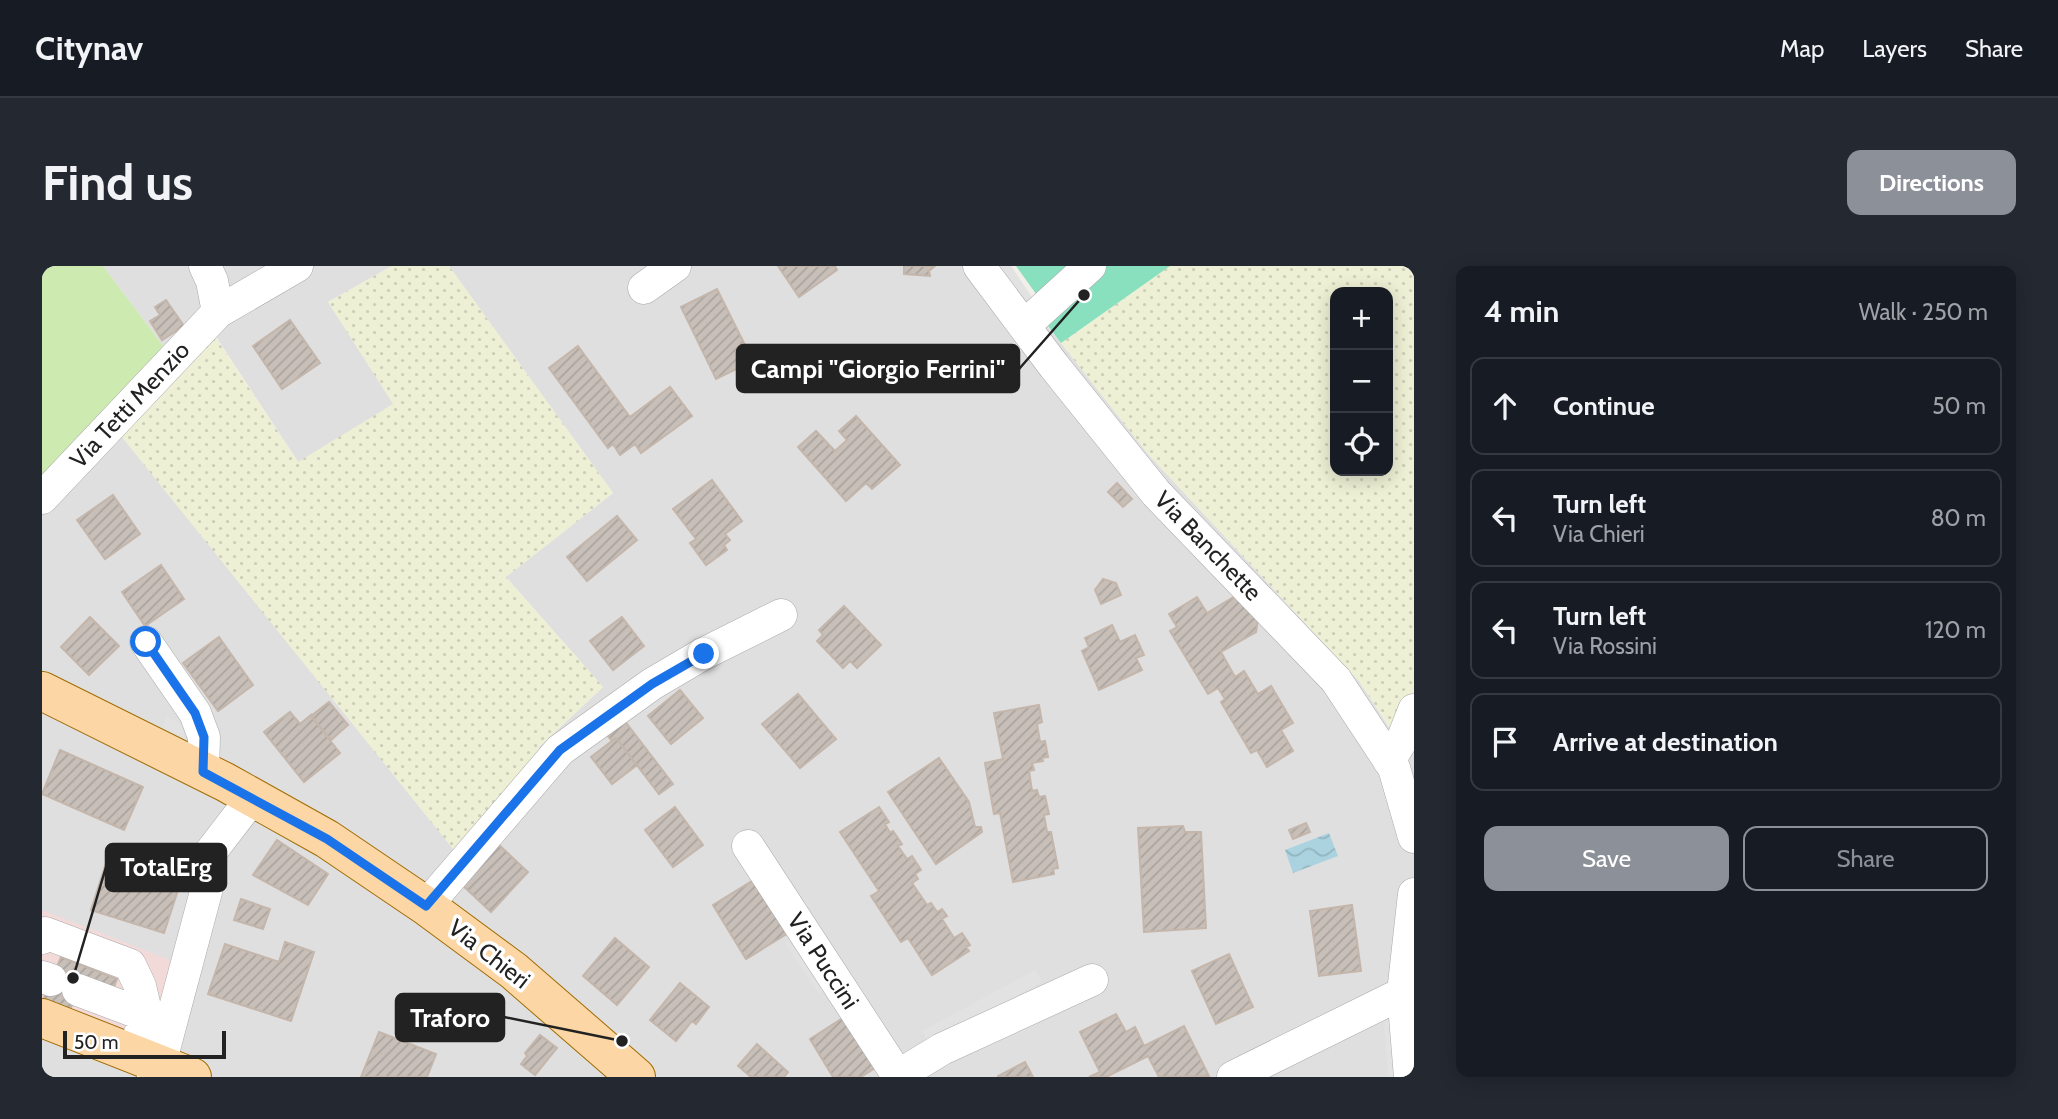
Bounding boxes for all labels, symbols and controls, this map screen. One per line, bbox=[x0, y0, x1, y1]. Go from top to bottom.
text: Citynav bbox=[35, 28, 143, 68]
text: Map bbox=[1780, 34, 1824, 63]
text: Layers bbox=[1862, 34, 1927, 63]
text: Share bbox=[1965, 34, 2023, 63]
button: Directions bbox=[1847, 150, 2016, 215]
text: Find us bbox=[42, 153, 193, 212]
map controls bbox=[1330, 287, 1393, 476]
button: + bbox=[1330, 287, 1393, 350]
text: 4 min bbox=[1484, 293, 1559, 330]
text: Walk · 250 m bbox=[1859, 298, 1988, 326]
street label: Via Tetti Menzio bbox=[64, 336, 196, 474]
callout: Campi "Giorgio Ferrini" bbox=[737, 345, 1019, 392]
button: − bbox=[1330, 350, 1393, 413]
text: Campi "Giorgio Ferrini" bbox=[751, 353, 1005, 385]
icon: ahead bbox=[1486, 387, 1524, 425]
text: Continue bbox=[1553, 390, 1655, 422]
text: 50 m bbox=[1932, 392, 1986, 420]
button: locate bbox=[1330, 413, 1393, 476]
street label: Via Banchette bbox=[1149, 485, 1268, 607]
text: Turn left bbox=[1553, 488, 1646, 520]
icon: left bbox=[1486, 499, 1524, 537]
text: 80 m bbox=[1931, 504, 1986, 532]
text: Via Chieri bbox=[1553, 520, 1645, 548]
text: Turn left bbox=[1553, 600, 1646, 632]
icon: left bbox=[1486, 611, 1524, 649]
text: 120 m bbox=[1925, 616, 1986, 644]
route start bbox=[130, 626, 161, 657]
text: Via Rossini bbox=[1553, 632, 1657, 660]
route end bbox=[688, 638, 719, 669]
icon: arrive bbox=[1486, 723, 1524, 761]
text: Arrive at destination bbox=[1553, 726, 1778, 758]
button: Save bbox=[1484, 826, 1729, 891]
button: Share bbox=[1743, 826, 1988, 891]
callout: TotalErg bbox=[106, 844, 226, 891]
text: TotalErg bbox=[120, 851, 212, 883]
street label: Via Puccini bbox=[782, 907, 865, 1014]
street label: Via Chieri bbox=[443, 913, 536, 994]
callout: Traforo bbox=[396, 994, 504, 1041]
text: Traforo bbox=[410, 1002, 490, 1034]
scale bar bbox=[63, 1028, 226, 1060]
text: 50 m bbox=[74, 1031, 118, 1054]

